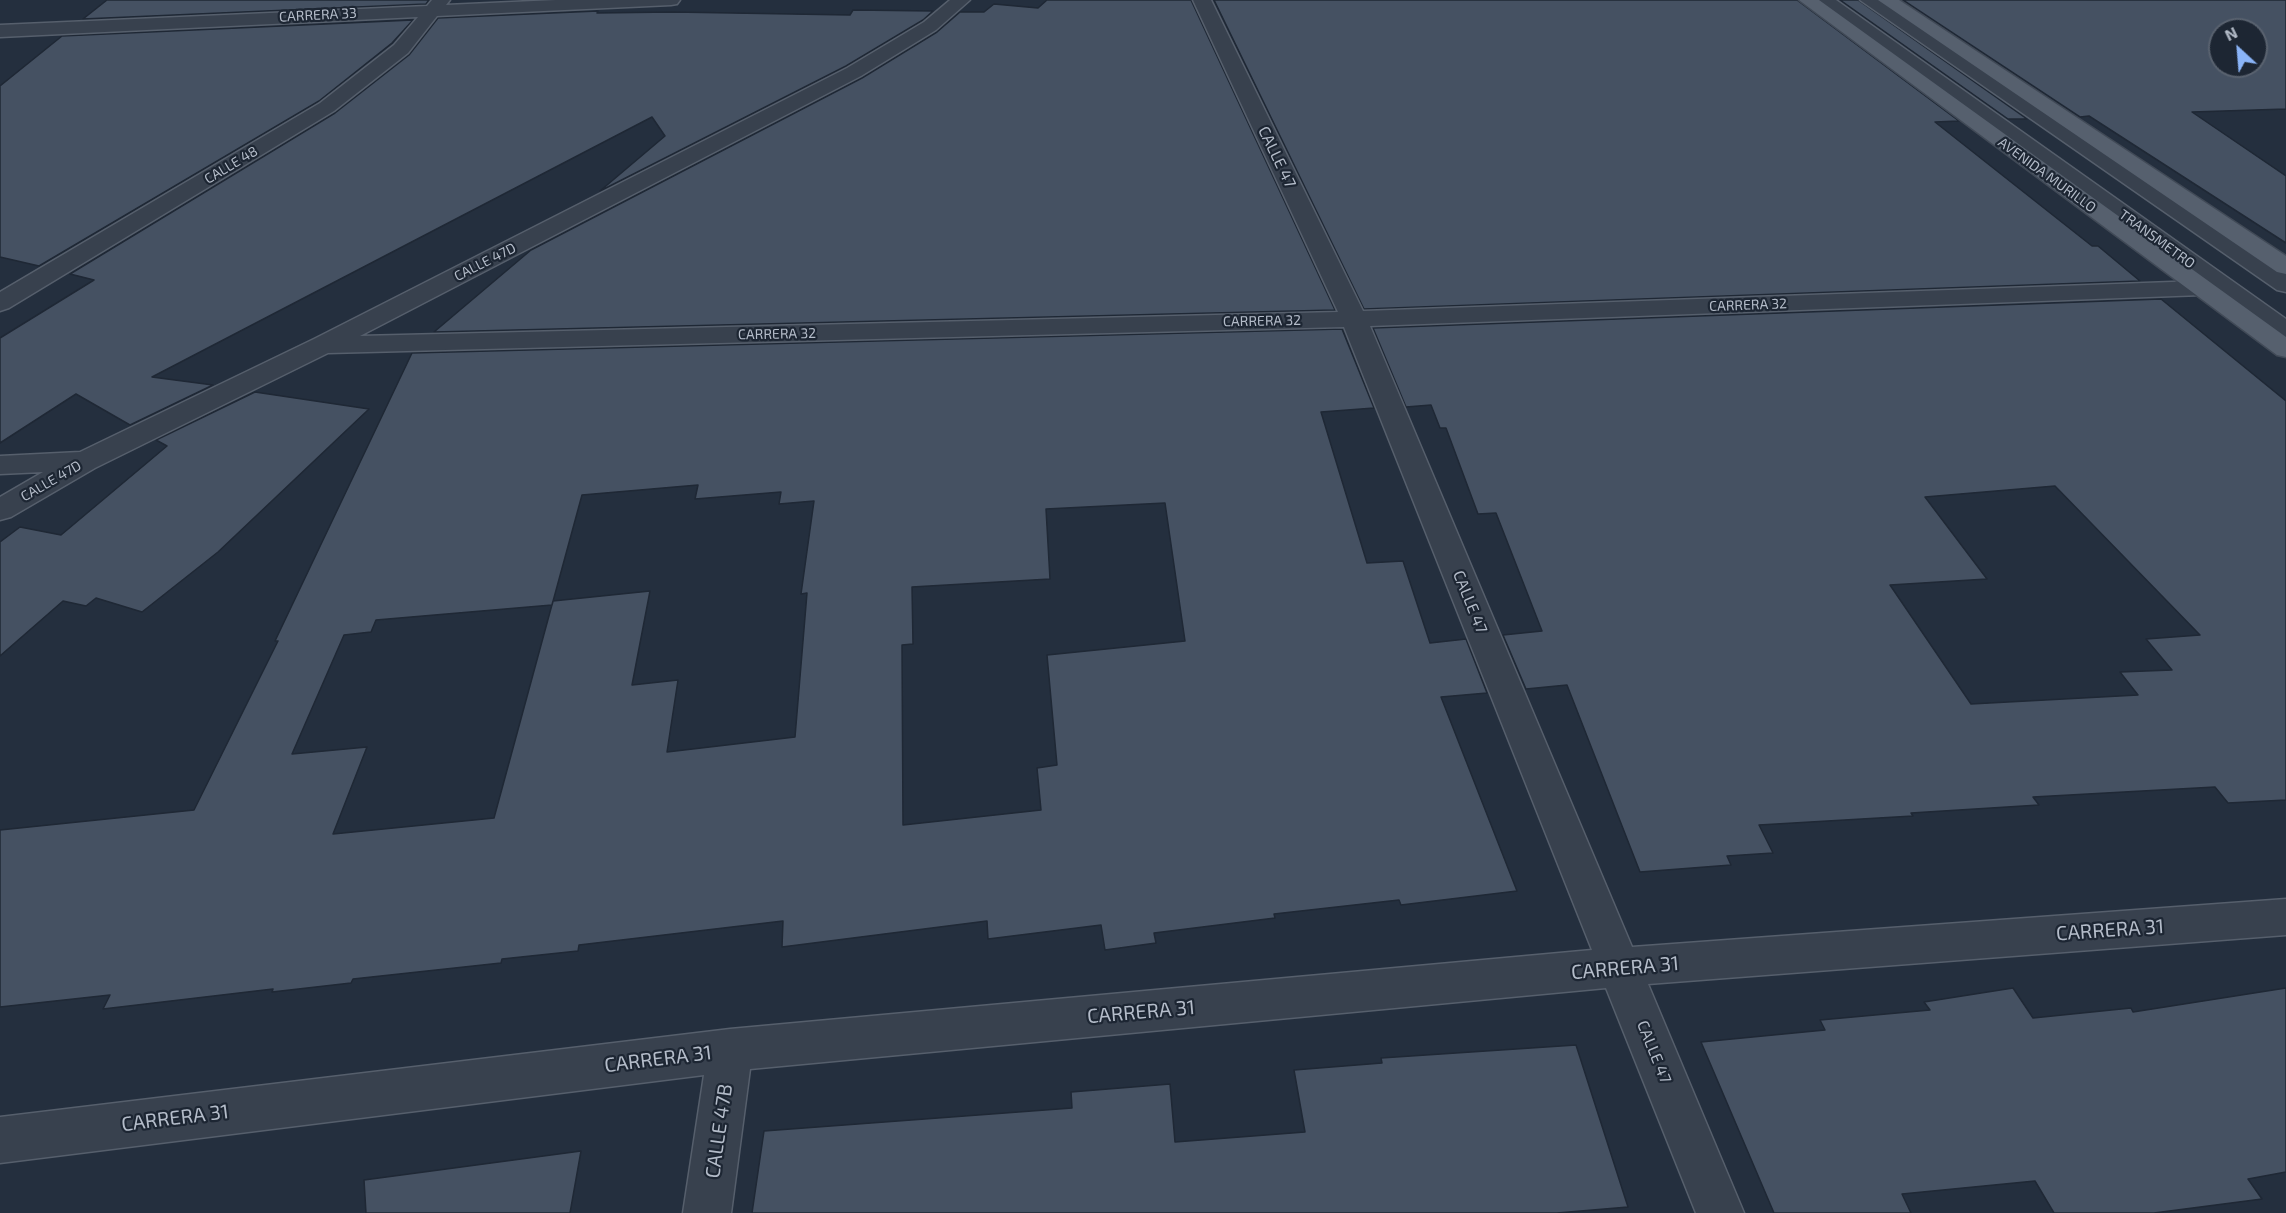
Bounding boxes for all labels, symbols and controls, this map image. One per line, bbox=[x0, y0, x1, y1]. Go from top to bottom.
street label: CARRERA 33 bbox=[279, 5, 357, 25]
north arrow bbox=[2208, 18, 2268, 78]
text: N bbox=[2221, 22, 2240, 44]
street label: CALLE 47 bbox=[1254, 123, 1300, 191]
street label: AVENIDA MURILLO bbox=[1995, 134, 2099, 216]
street label: CALLE 48 bbox=[201, 143, 261, 187]
street label: TRANSMETRO bbox=[2116, 206, 2198, 272]
street label: CALLE 47D bbox=[451, 239, 519, 285]
street label: CARRERA 32 bbox=[1709, 295, 1787, 315]
street label: CARRERA 32 bbox=[1223, 312, 1301, 330]
street label: CARRERA 32 bbox=[738, 325, 816, 343]
street label: CALLE 47D bbox=[18, 457, 84, 505]
street label: CALLE 47 bbox=[1449, 568, 1491, 636]
street label: CARRERA 31 bbox=[2055, 914, 2165, 946]
street label: CARRERA 31 bbox=[1570, 951, 1680, 985]
street label: CARRERA 31 bbox=[1086, 995, 1196, 1029]
street label: CALLE 47 bbox=[1633, 1018, 1675, 1086]
street label: CARRERA 31 bbox=[603, 1041, 713, 1077]
street label: CALLE 47B bbox=[701, 1082, 737, 1180]
street label: CARRERA 31 bbox=[120, 1100, 230, 1136]

